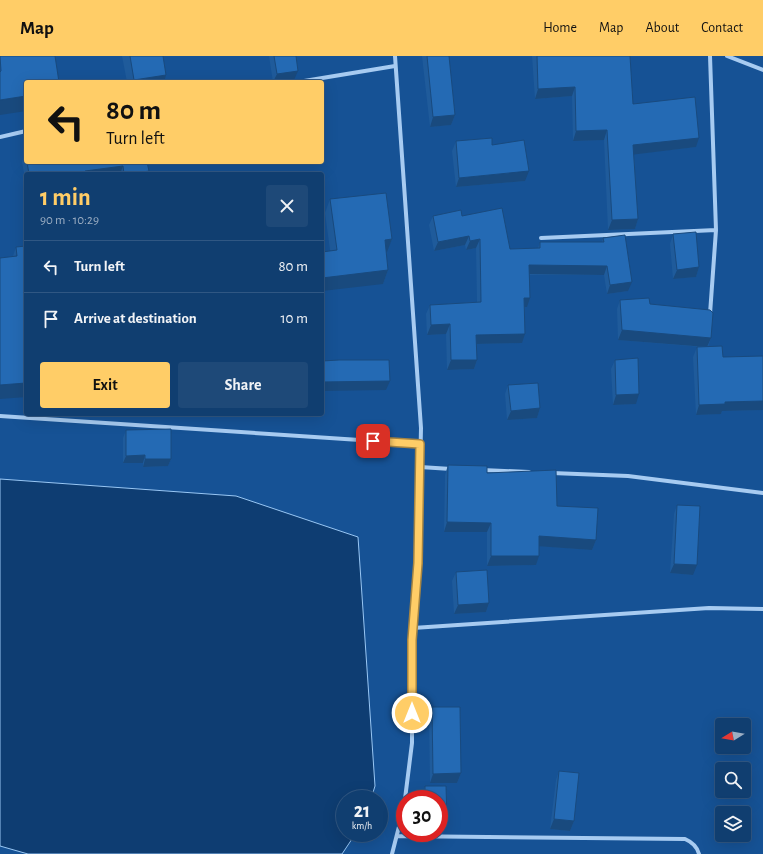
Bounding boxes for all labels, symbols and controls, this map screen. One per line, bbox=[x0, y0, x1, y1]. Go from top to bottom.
text: Map bbox=[20, 19, 54, 38]
text: Home bbox=[543, 21, 577, 35]
text: Map bbox=[599, 21, 623, 35]
text: About bbox=[645, 21, 679, 35]
text: Contact bbox=[701, 21, 743, 35]
icon: left bbox=[40, 96, 92, 148]
text: 80 m bbox=[106, 97, 161, 125]
text: Turn left bbox=[106, 130, 165, 148]
button: close bbox=[266, 185, 308, 227]
text: 1 min bbox=[40, 186, 91, 210]
text: 90 m · 10:29 bbox=[40, 214, 99, 227]
icon: left bbox=[40, 256, 62, 278]
text: Turn left bbox=[74, 259, 125, 274]
text: 80 m bbox=[278, 259, 308, 274]
icon: arrive bbox=[40, 308, 62, 330]
text: Arrive at destination bbox=[74, 311, 197, 326]
text: 10 m bbox=[280, 311, 308, 326]
button: Exit bbox=[40, 362, 170, 408]
button: Share bbox=[178, 362, 308, 408]
pin bbox=[356, 424, 390, 458]
icon: arrive bbox=[362, 430, 384, 452]
position arrow bbox=[391, 692, 433, 734]
north arrow bbox=[715, 718, 751, 754]
map controls bbox=[715, 718, 751, 842]
button: search bbox=[715, 762, 751, 798]
speed limit sign: 30 bbox=[396, 790, 448, 842]
text: 21 bbox=[354, 801, 370, 821]
button: layers bbox=[715, 806, 751, 842]
text: km/h bbox=[352, 821, 372, 831]

